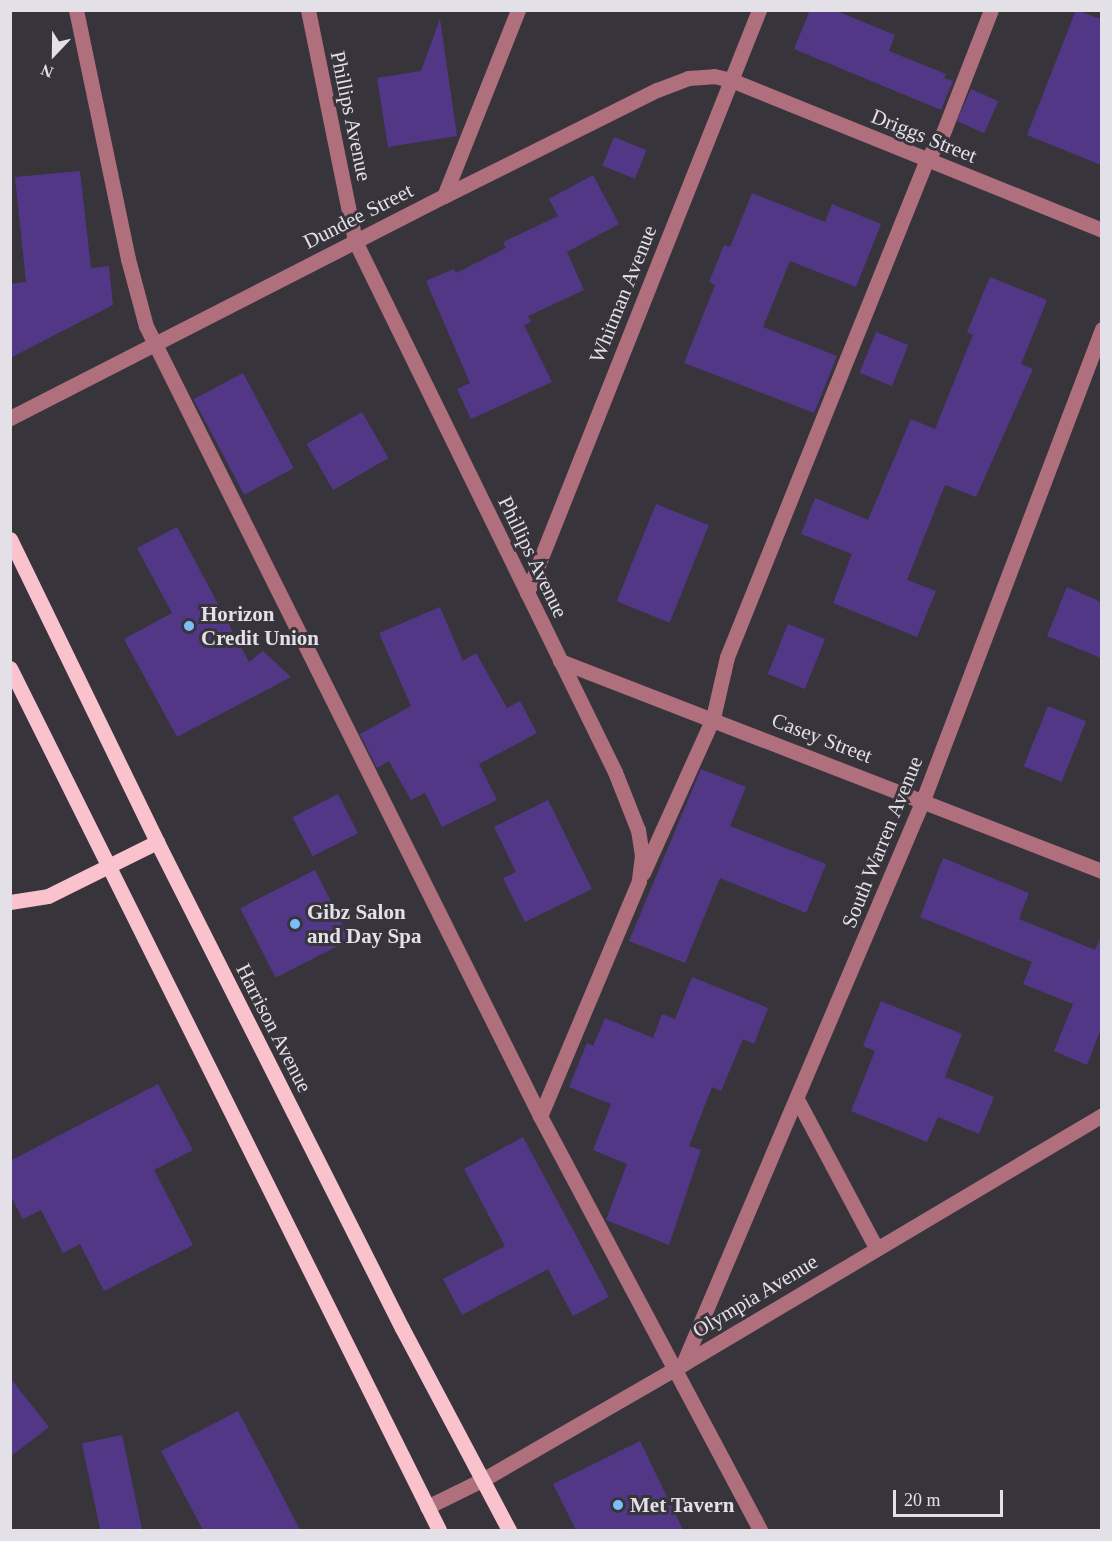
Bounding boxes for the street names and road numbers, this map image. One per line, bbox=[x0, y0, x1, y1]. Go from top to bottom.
street label: Phillips Avenue bbox=[325, 48, 377, 184]
street label: Driggs Street bbox=[868, 103, 980, 169]
street label: Dundee Street bbox=[299, 178, 417, 254]
street label: Whitman Avenue bbox=[584, 221, 662, 367]
street label: Phillips Avenue bbox=[492, 492, 574, 622]
street label: Casey Street bbox=[768, 707, 876, 769]
street label: South Warren Avenue bbox=[836, 752, 928, 932]
street label: Harrison Avenue bbox=[230, 959, 318, 1097]
street label: Olympia Avenue bbox=[687, 1249, 823, 1343]

